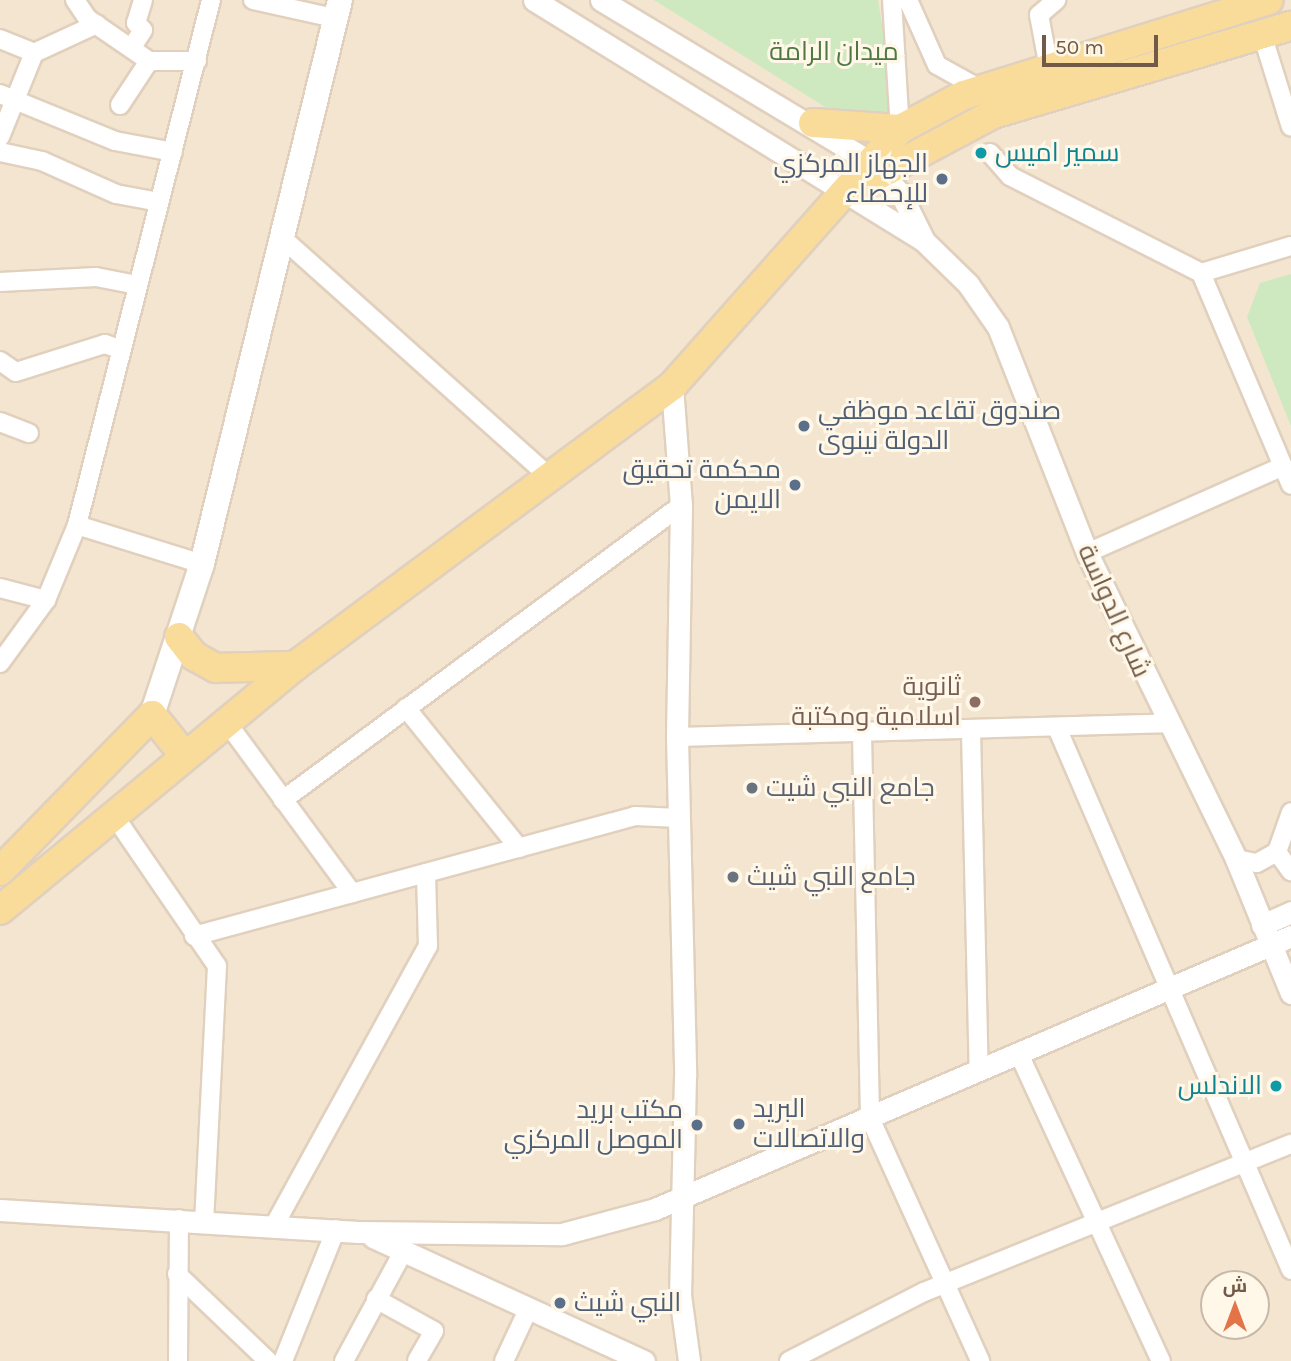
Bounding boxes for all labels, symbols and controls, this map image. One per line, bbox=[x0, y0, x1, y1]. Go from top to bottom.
scale bar bbox=[1046, 21, 1162, 65]
text: 50 m bbox=[1055, 35, 1104, 59]
park label: ميدان الرامة bbox=[769, 36, 899, 68]
place label: سمير اميس bbox=[995, 137, 1119, 169]
marker: سمير اميس bbox=[973, 145, 989, 161]
place label: الجهاز المركزي للإحصاء bbox=[773, 148, 928, 210]
marker: الجهاز المركزي للإحصاء bbox=[934, 171, 950, 187]
place label: صندوق تقاعد موظفي الدولة نينوى bbox=[818, 395, 1061, 457]
marker: صندوق تقاعد موظفي الدولة نينوى bbox=[796, 418, 812, 434]
place label: محكمة تحقيق الايمن bbox=[623, 454, 781, 516]
marker: محكمة تحقيق الايمن bbox=[787, 477, 803, 493]
street label: شارع الدواسة bbox=[1071, 540, 1157, 682]
place label: ثانوية اسلامية ومكتبة bbox=[791, 671, 961, 732]
marker: ثانوية اسلامية ومكتبة bbox=[967, 694, 983, 710]
place label: جامع النبي شيت bbox=[766, 772, 935, 804]
marker: جامع النبي شيت bbox=[744, 780, 760, 796]
place label: جامع النبي شيث bbox=[747, 861, 916, 893]
marker: جامع النبي شيث bbox=[725, 869, 741, 885]
place label: الاندلس bbox=[1178, 1070, 1262, 1102]
marker: الاندلس bbox=[1268, 1078, 1284, 1094]
place label: البريد والاتصالات bbox=[753, 1093, 865, 1154]
place label: مكتب بريد الموصل المركزي bbox=[504, 1094, 683, 1156]
marker: البريد والاتصالات bbox=[731, 1116, 747, 1132]
marker: مكتب بريد الموصل المركزي bbox=[689, 1117, 705, 1133]
north arrow bbox=[1200, 1270, 1270, 1340]
text: ش bbox=[1223, 1275, 1247, 1297]
place label: النبي شيث bbox=[574, 1287, 681, 1319]
marker: النبي شيث bbox=[552, 1295, 568, 1311]

